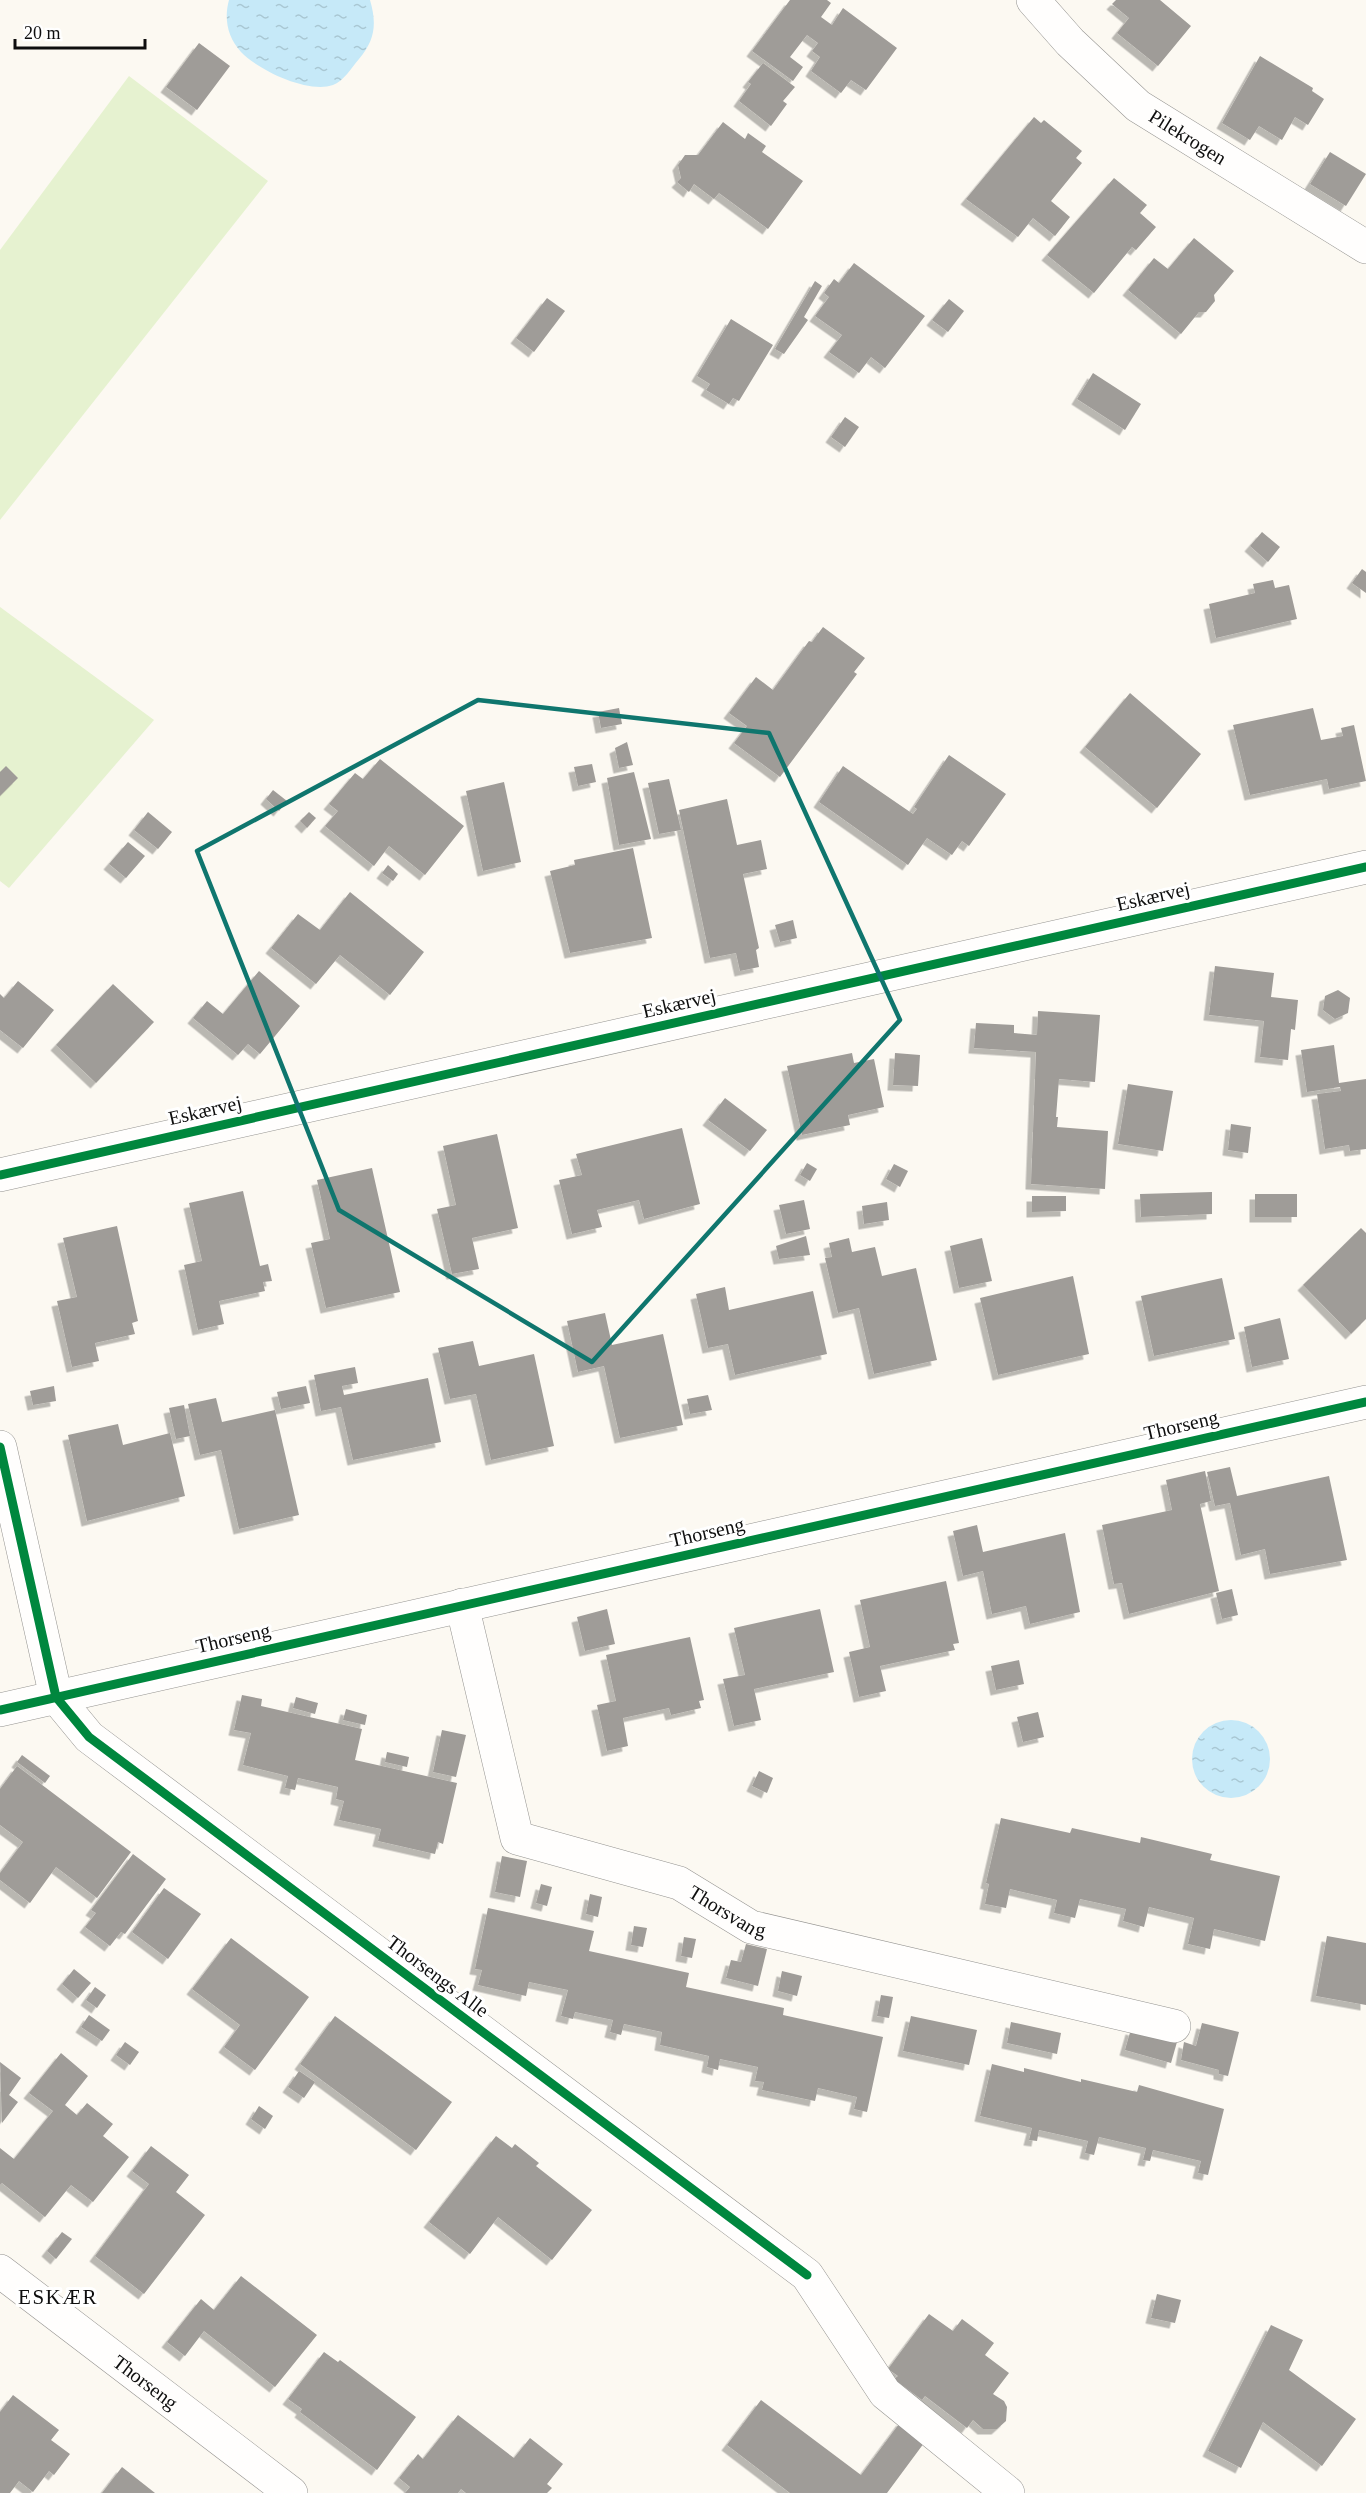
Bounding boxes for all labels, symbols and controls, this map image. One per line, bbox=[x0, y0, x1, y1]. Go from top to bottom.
scale bar bbox=[15, 12, 146, 50]
text: 20 m bbox=[24, 23, 61, 43]
street label: Pilekrogen bbox=[1145, 105, 1231, 169]
street label: Eskærvej bbox=[1114, 877, 1192, 916]
street label: Eskærvej bbox=[640, 984, 718, 1023]
street label: Eskærvej bbox=[166, 1091, 244, 1130]
street label: Thorseng bbox=[1142, 1406, 1221, 1445]
street label: Thorseng bbox=[668, 1513, 747, 1552]
street label: Thorseng bbox=[194, 1619, 273, 1658]
street label: Thorsvang bbox=[685, 1881, 768, 1942]
street label: Thorsengs Alle bbox=[382, 1931, 493, 2022]
district label: ESKÆR bbox=[18, 2285, 98, 2309]
street label: Thorseng bbox=[109, 2350, 182, 2414]

